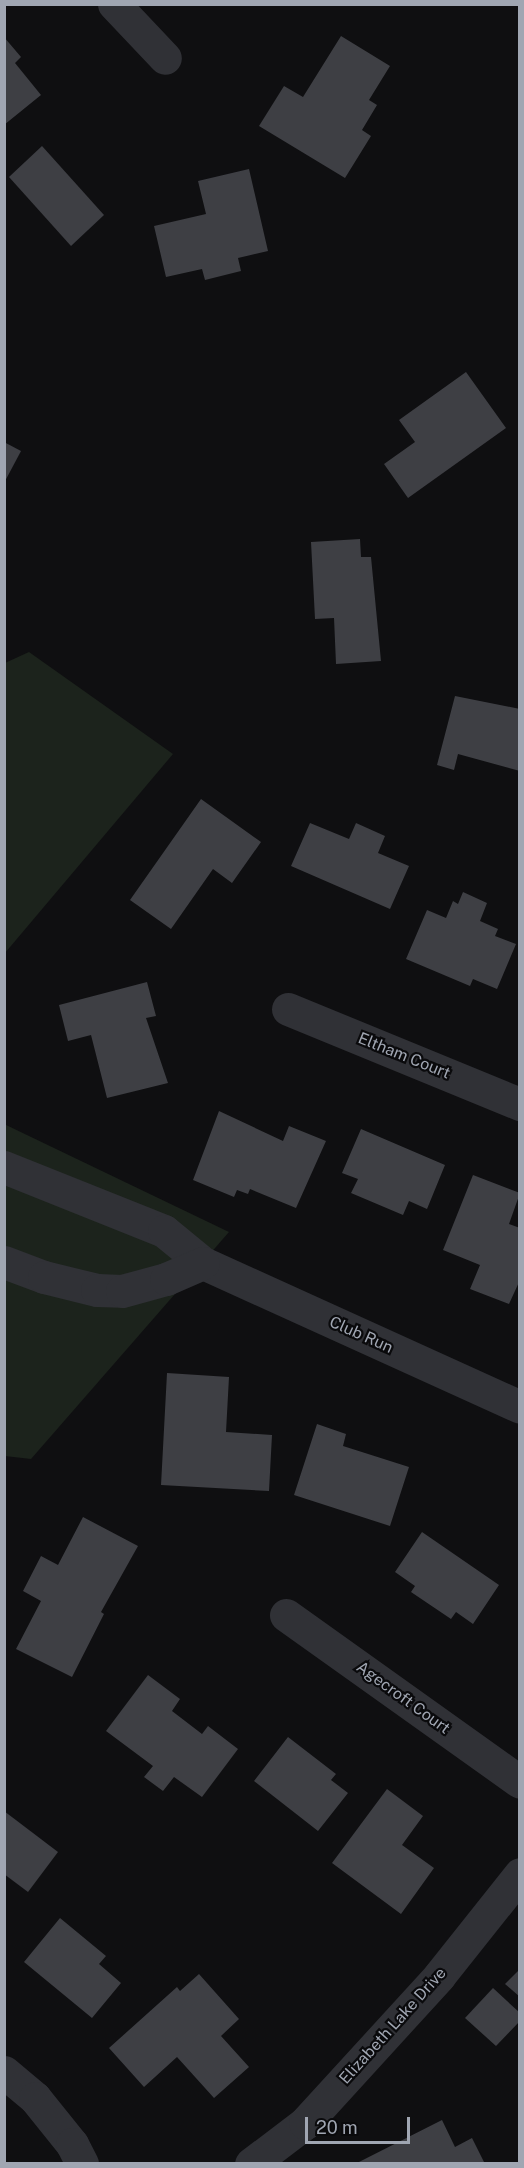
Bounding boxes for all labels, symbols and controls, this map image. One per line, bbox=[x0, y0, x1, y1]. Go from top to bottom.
street label: Eltham Court bbox=[355, 1029, 453, 1083]
street label: Club Run bbox=[326, 1312, 396, 1358]
street label: Agecroft Court bbox=[352, 1658, 454, 1738]
street label: Elizabeth Lake Drive bbox=[336, 1964, 450, 2088]
scale bar bbox=[308, 2105, 413, 2143]
text: 20 m bbox=[316, 2117, 358, 2138]

